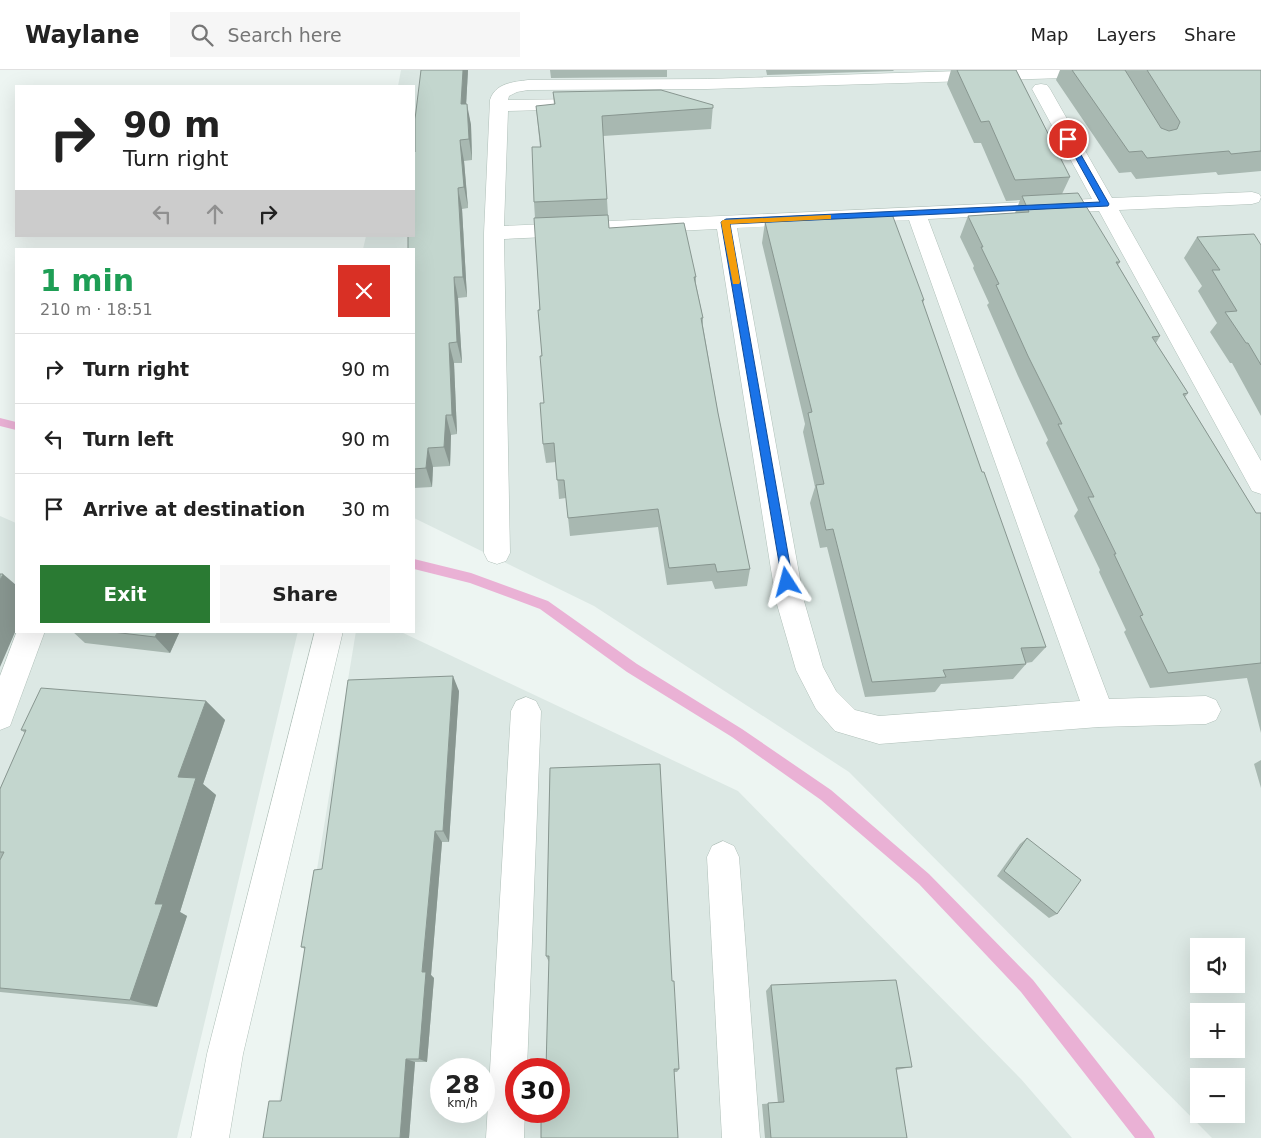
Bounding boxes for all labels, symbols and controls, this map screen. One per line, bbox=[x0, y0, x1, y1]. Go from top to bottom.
search box bbox=[170, 12, 520, 57]
text: Waylane bbox=[25, 21, 140, 49]
icon: search bbox=[188, 21, 216, 49]
text: Search here bbox=[228, 24, 342, 46]
text: Map bbox=[1030, 24, 1068, 45]
text: Layers bbox=[1096, 24, 1156, 45]
text: Share bbox=[1184, 24, 1236, 45]
icon: right bbox=[40, 105, 105, 170]
text: 90 m bbox=[123, 105, 220, 145]
pin bbox=[1047, 118, 1089, 160]
icon: arrive bbox=[1054, 125, 1082, 153]
text: Turn right bbox=[123, 146, 228, 171]
icon: left bbox=[148, 200, 176, 228]
icon: ahead bbox=[201, 200, 229, 228]
icon: right bbox=[254, 200, 282, 228]
text: 1 min bbox=[40, 263, 134, 298]
button: close bbox=[338, 265, 390, 317]
text: 210 m · 18:51 bbox=[40, 300, 153, 319]
icon: right bbox=[40, 355, 68, 383]
text: Turn right bbox=[83, 358, 189, 380]
text: 90 m bbox=[341, 358, 390, 380]
icon: left bbox=[40, 425, 68, 453]
text: Turn left bbox=[83, 428, 174, 450]
text: 90 m bbox=[341, 428, 390, 450]
icon: arrive bbox=[40, 495, 68, 523]
text: Arrive at destination bbox=[83, 498, 305, 520]
text: 30 m bbox=[341, 498, 390, 520]
position arrow bbox=[760, 555, 812, 607]
button: Exit bbox=[40, 565, 210, 623]
button: Share bbox=[220, 565, 390, 623]
map controls bbox=[1190, 938, 1245, 1123]
button: sound bbox=[1190, 938, 1245, 993]
button: + bbox=[1190, 1003, 1245, 1058]
speed limit sign: 30 bbox=[505, 1058, 570, 1123]
button: − bbox=[1190, 1068, 1245, 1123]
text: 28 bbox=[445, 1070, 480, 1099]
text: km/h bbox=[447, 1096, 478, 1110]

